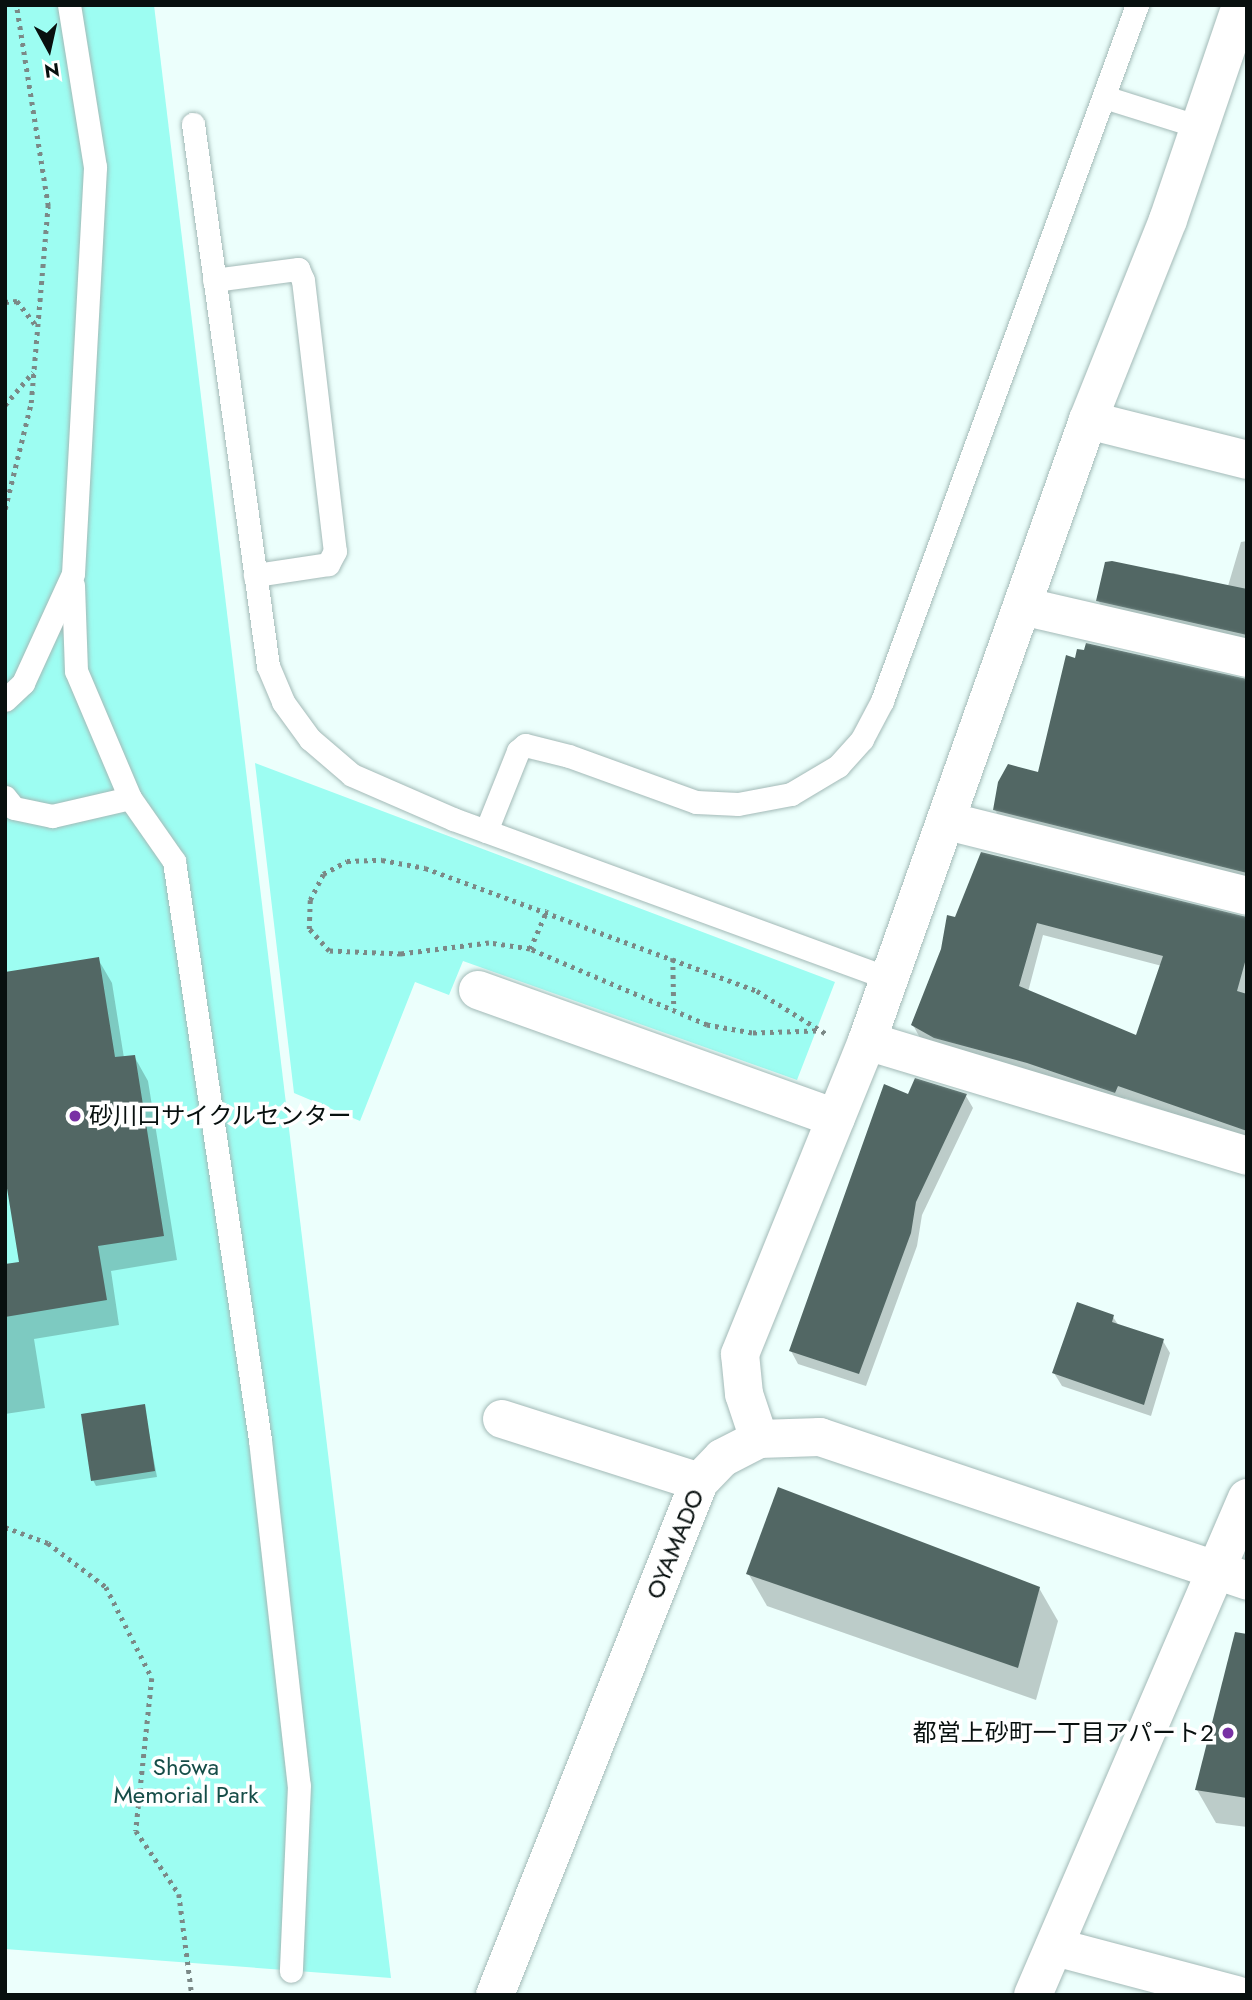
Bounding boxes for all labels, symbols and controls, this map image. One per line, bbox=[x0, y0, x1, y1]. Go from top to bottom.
north arrow bbox=[14, 14, 84, 84]
text: N bbox=[43, 56, 61, 85]
place label: 砂川口サイクルセンター bbox=[89, 1102, 353, 1130]
marker: 砂川口サイクルセンター bbox=[67, 1108, 83, 1124]
street label: OYAMADO bbox=[640, 1485, 710, 1603]
place label: 都営上砂町一丁目アパート2 bbox=[912, 1719, 1214, 1747]
marker: 都営上砂町一丁目アパート2 bbox=[1220, 1725, 1236, 1741]
park label: Shōwa Memorial Park bbox=[113, 1753, 259, 1809]

